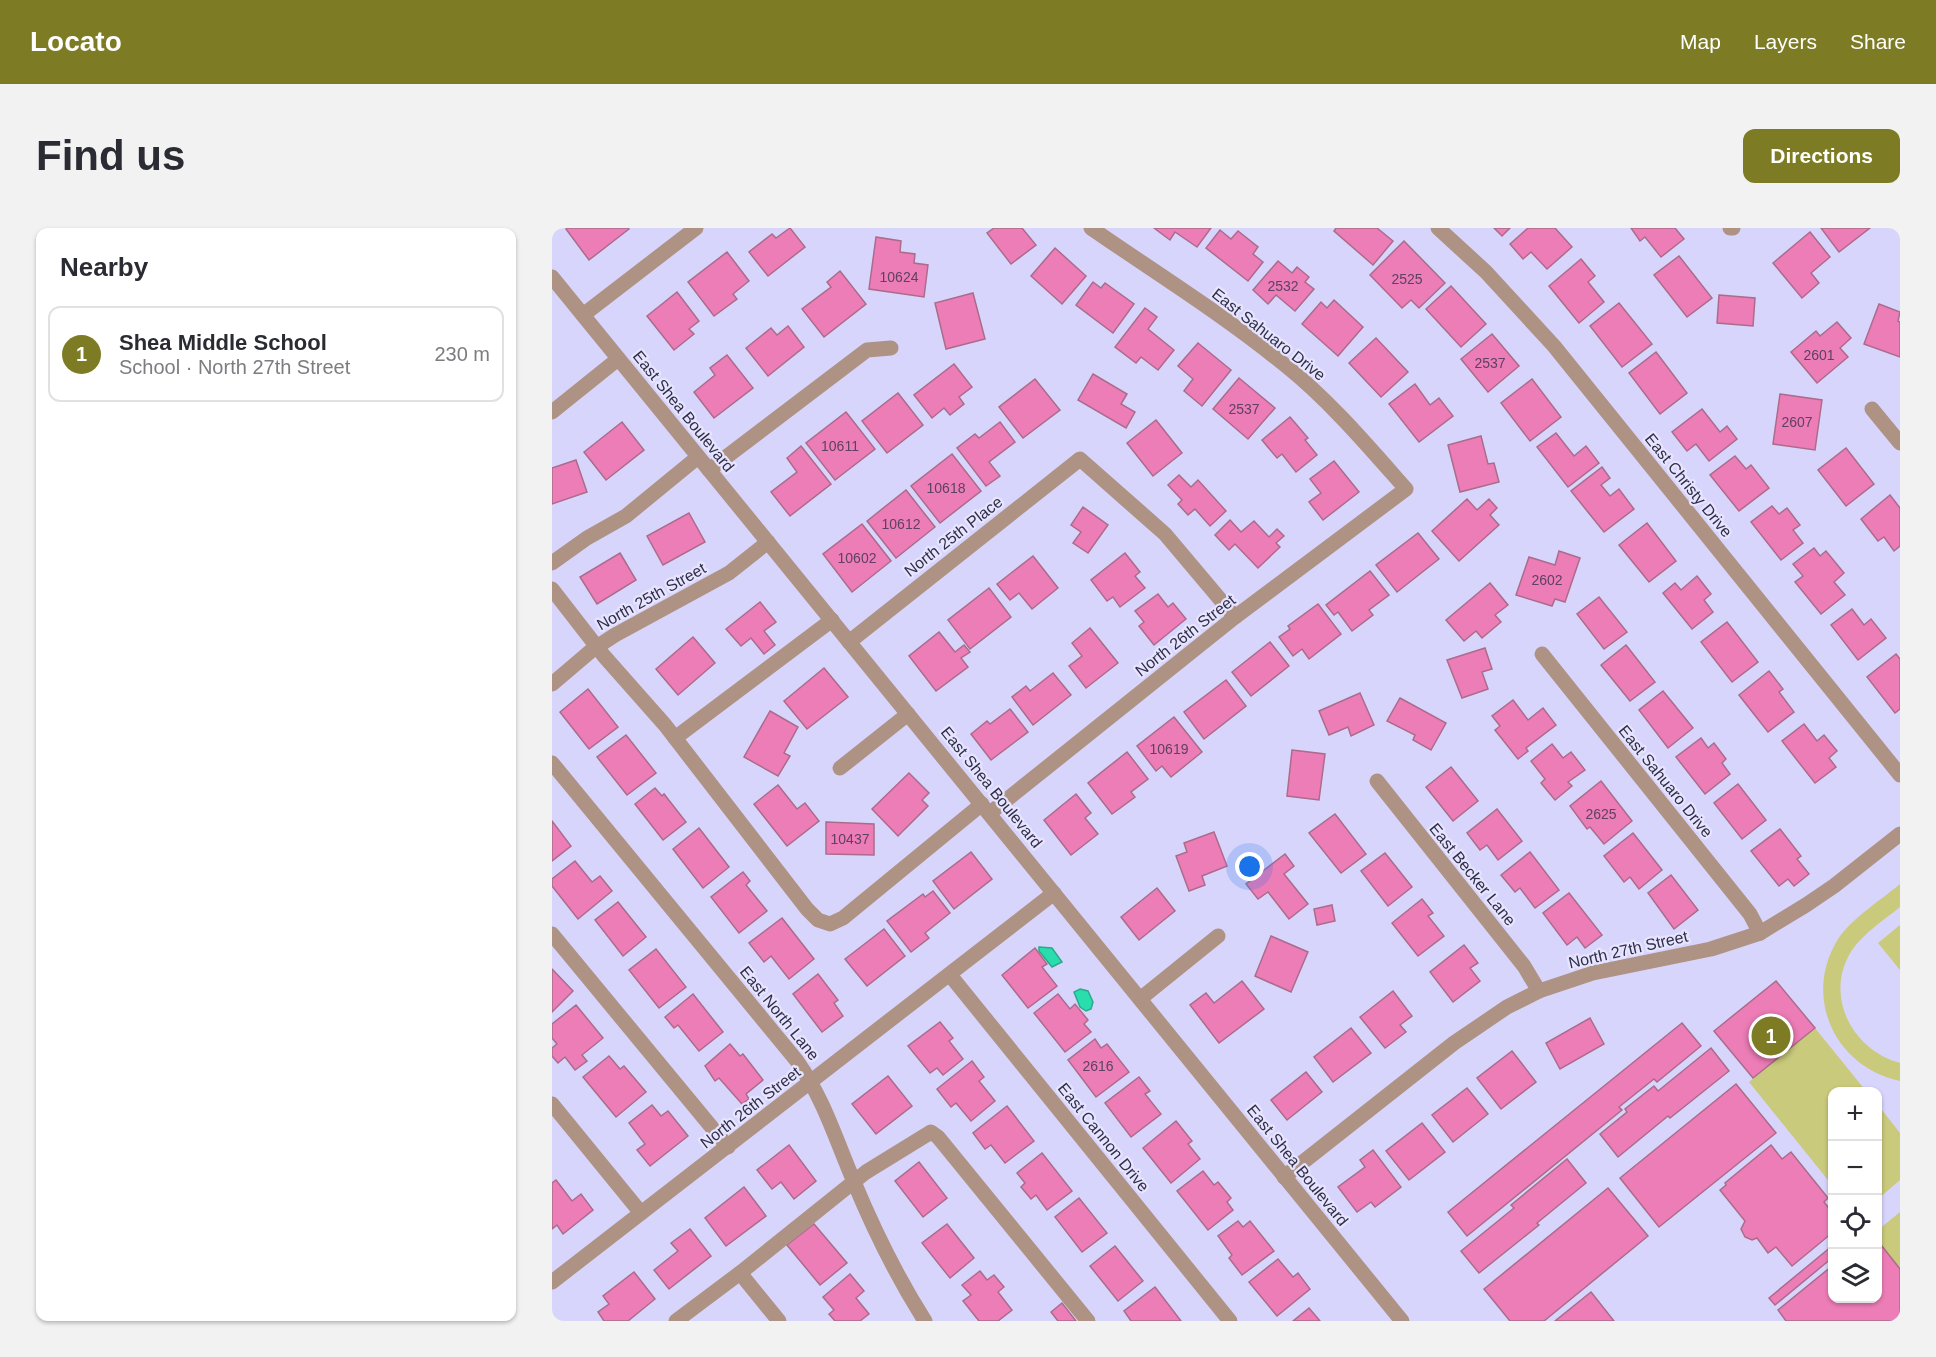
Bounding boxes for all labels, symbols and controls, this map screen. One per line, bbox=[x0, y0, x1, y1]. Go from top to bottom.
text: Locato bbox=[30, 26, 122, 57]
text: Map bbox=[1680, 30, 1721, 53]
text: Layers bbox=[1754, 30, 1817, 53]
text: Share bbox=[1850, 30, 1906, 53]
button: Directions bbox=[1743, 129, 1900, 183]
text: Find us bbox=[36, 132, 185, 179]
text: Nearby bbox=[60, 252, 148, 282]
house number: 10624 bbox=[880, 269, 919, 285]
house number: 2525 bbox=[1391, 271, 1423, 287]
house number: 2532 bbox=[1267, 278, 1299, 294]
street label: East Sahuaro Drive bbox=[1209, 285, 1329, 384]
text: Shea Middle School bbox=[119, 330, 327, 355]
text: 1 bbox=[76, 343, 87, 365]
text: 230 m bbox=[434, 343, 490, 365]
house number: 2601 bbox=[1803, 347, 1835, 363]
street label: East Shea Boulevard bbox=[630, 348, 738, 475]
house number: 2537 bbox=[1474, 355, 1506, 371]
text: School · North 27th Street bbox=[119, 356, 350, 378]
house number: 2537 bbox=[1228, 401, 1260, 417]
house number: 2607 bbox=[1781, 414, 1813, 430]
street label: East Christy Drive bbox=[1642, 430, 1736, 540]
house number: 10611 bbox=[821, 438, 859, 454]
house number: 10618 bbox=[927, 480, 966, 496]
street label: North 25th Place bbox=[901, 493, 1006, 580]
house number: 10612 bbox=[882, 516, 921, 532]
house number: 10602 bbox=[838, 550, 877, 566]
street label: North 25th Street bbox=[594, 559, 709, 633]
house number: 2602 bbox=[1531, 572, 1563, 588]
street label: North 26th Street bbox=[1132, 591, 1239, 680]
street label: East Sahuaro Drive bbox=[1615, 722, 1716, 841]
street label: East Shea Boulevard bbox=[938, 724, 1046, 851]
house number: 10619 bbox=[1150, 741, 1189, 757]
house number: 2625 bbox=[1585, 806, 1617, 822]
street label: East Becker Lane bbox=[1426, 820, 1519, 929]
house number: 10437 bbox=[831, 831, 870, 847]
your location bbox=[1235, 852, 1264, 881]
street label: North 27th Street bbox=[1567, 927, 1690, 971]
street label: East North Lane bbox=[737, 963, 823, 1064]
pin: 1 bbox=[1752, 1014, 1790, 1058]
house number: 2616 bbox=[1082, 1058, 1114, 1074]
street label: North 26th Street bbox=[697, 1063, 804, 1152]
street label: East Cannon Drive bbox=[1055, 1080, 1153, 1195]
map controls bbox=[1828, 1087, 1882, 1303]
button: + bbox=[1828, 1087, 1882, 1141]
street label: East Shea Boulevard bbox=[1244, 1102, 1352, 1229]
button: − bbox=[1828, 1141, 1882, 1195]
button: locate bbox=[1828, 1195, 1882, 1249]
button: layers bbox=[1828, 1249, 1882, 1303]

